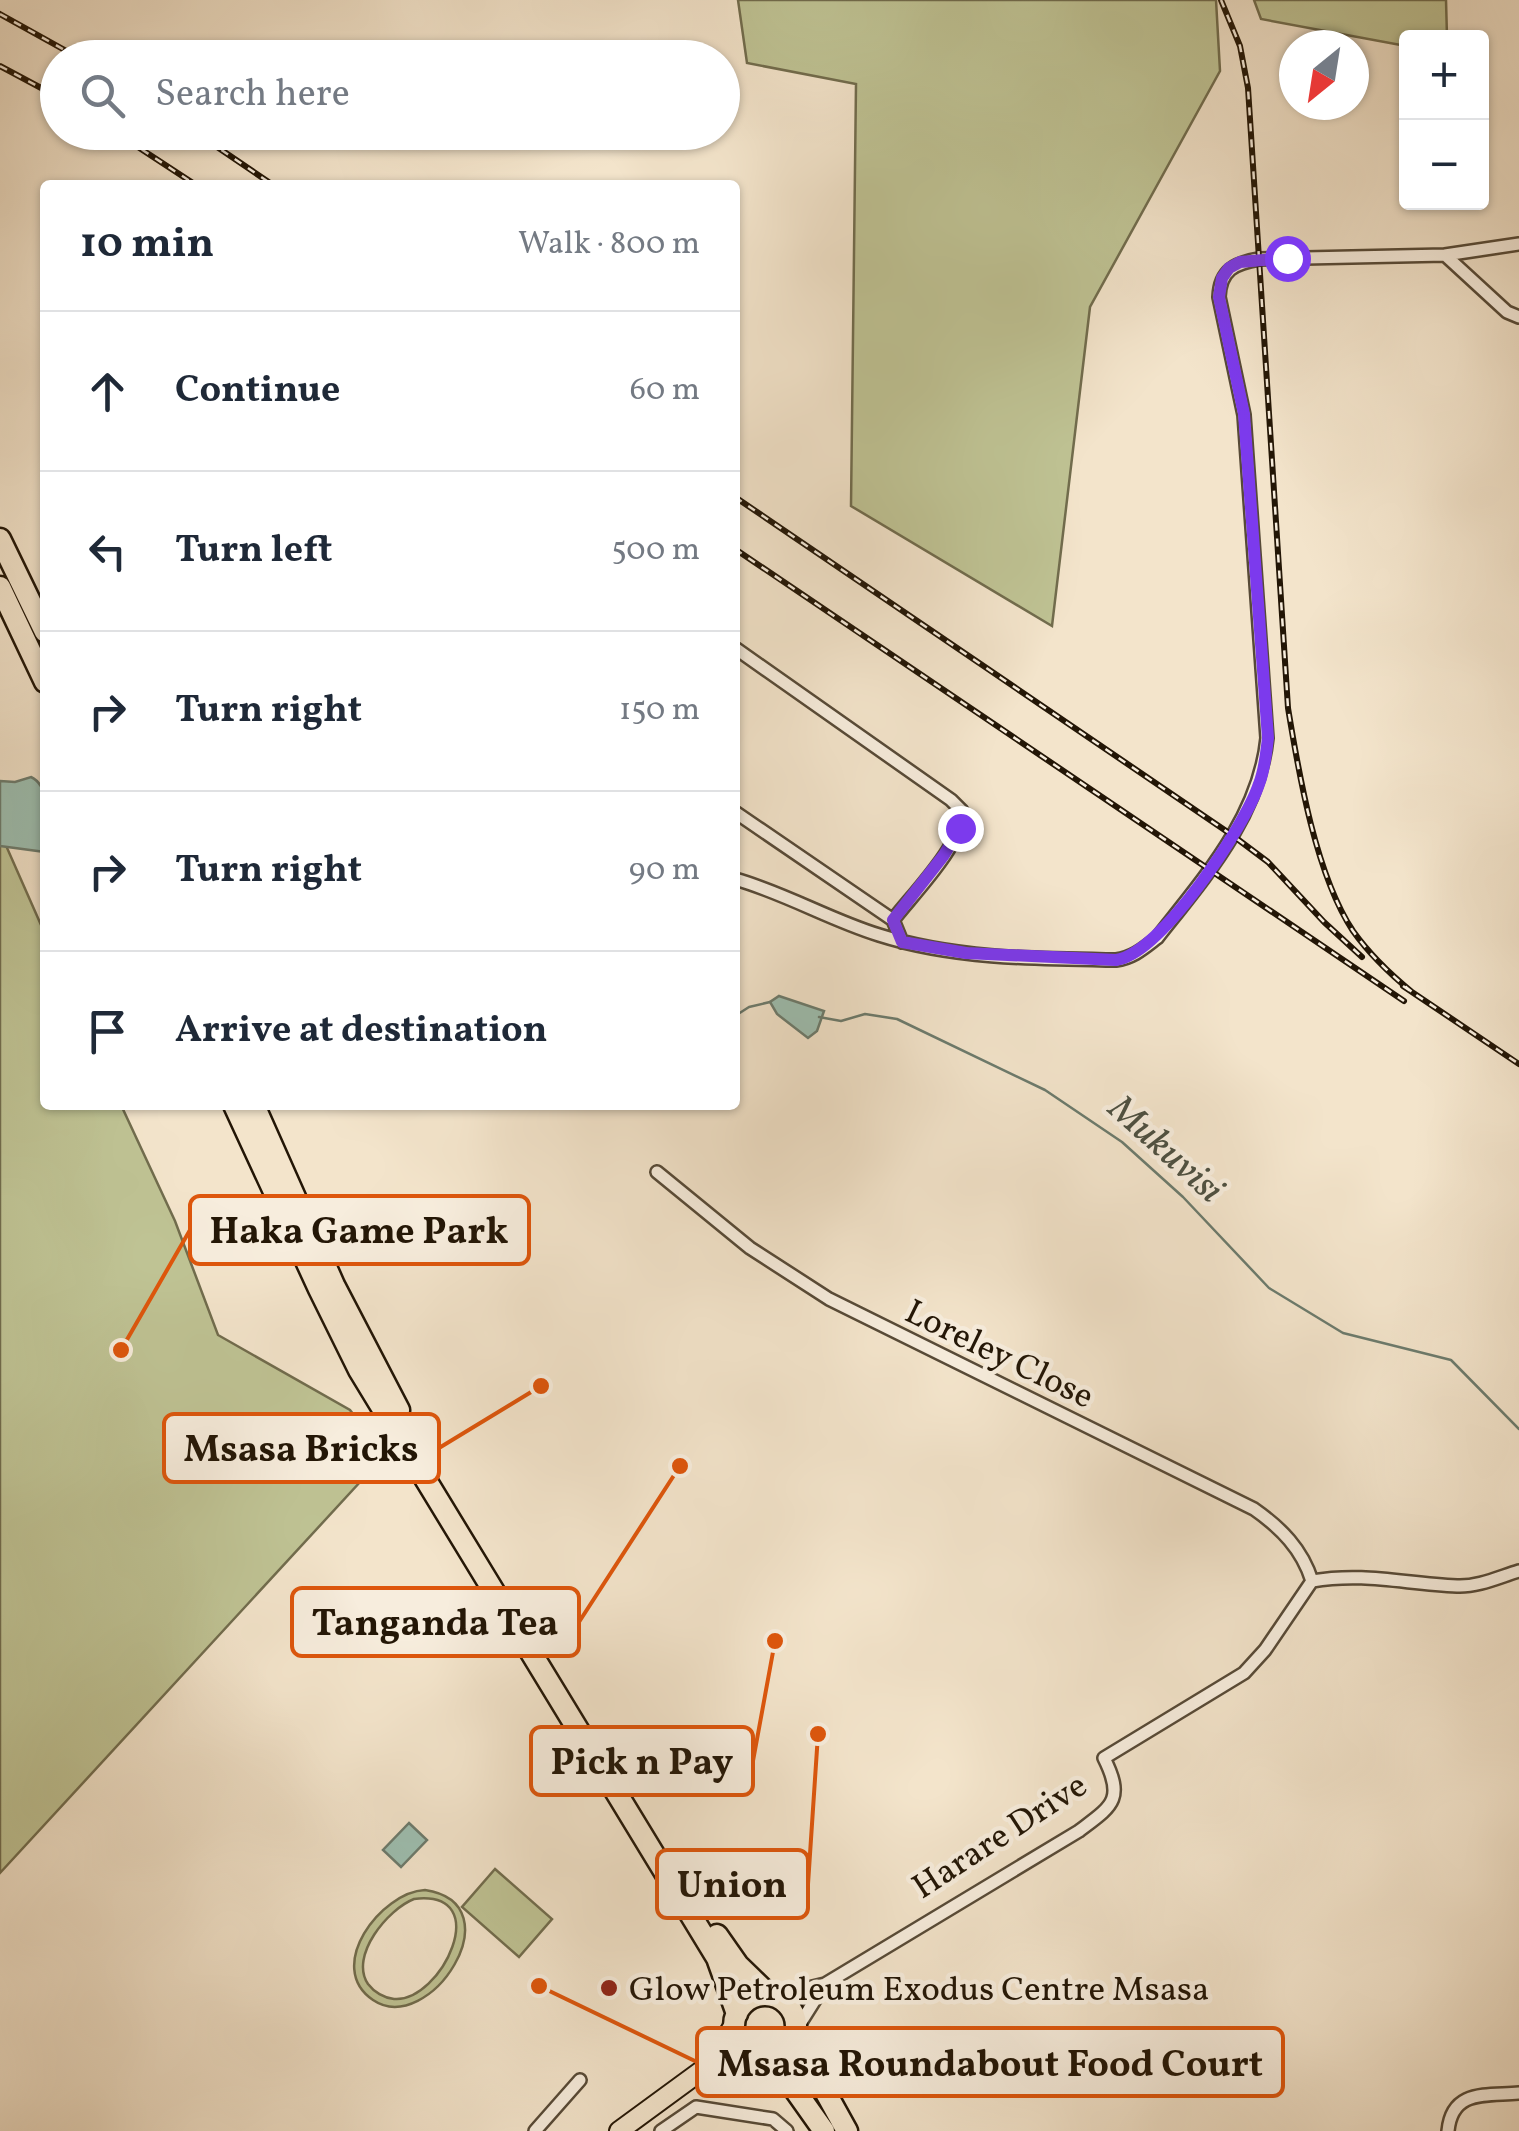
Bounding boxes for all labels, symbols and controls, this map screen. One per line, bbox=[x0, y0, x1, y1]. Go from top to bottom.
north arrow bbox=[1279, 30, 1369, 120]
map controls bbox=[1399, 30, 1489, 210]
button: + bbox=[1399, 30, 1489, 120]
search box bbox=[40, 40, 740, 150]
icon: search bbox=[75, 68, 130, 123]
text: Search here bbox=[155, 69, 350, 122]
button: − bbox=[1399, 120, 1489, 210]
text: 10 min bbox=[80, 216, 214, 275]
text: Walk · 800 m bbox=[518, 223, 700, 267]
route start bbox=[1265, 236, 1311, 282]
icon: ahead bbox=[80, 364, 135, 419]
text: Continue bbox=[175, 365, 340, 418]
text: 60 m bbox=[630, 369, 700, 413]
icon: left bbox=[80, 524, 135, 579]
text: Turn left bbox=[175, 525, 332, 578]
text: 500 m bbox=[611, 529, 700, 573]
icon: right bbox=[80, 684, 135, 739]
text: Turn right bbox=[175, 685, 362, 738]
text: 150 m bbox=[619, 689, 700, 733]
route end bbox=[938, 806, 984, 852]
icon: right bbox=[80, 844, 135, 899]
text: Turn right bbox=[175, 845, 362, 898]
text: 90 m bbox=[629, 849, 700, 893]
icon: arrive bbox=[80, 1004, 135, 1059]
text: Arrive at destination bbox=[175, 1005, 548, 1058]
water label: Mukuvisi bbox=[1094, 1083, 1234, 1217]
callout: Haka Game Park bbox=[190, 1196, 529, 1264]
text: Haka Game Park bbox=[210, 1207, 508, 1260]
street label: Loreley Close bbox=[896, 1289, 1101, 1422]
callout: Msasa Bricks bbox=[164, 1414, 439, 1482]
text: Msasa Bricks bbox=[183, 1425, 419, 1478]
callout: Tanganda Tea bbox=[292, 1588, 579, 1656]
text: Tanganda Tea bbox=[312, 1599, 558, 1652]
callout: Pick n Pay bbox=[531, 1727, 753, 1795]
text: Pick n Pay bbox=[551, 1738, 733, 1791]
street label: Harare Drive bbox=[904, 1763, 1097, 1912]
callout: Union bbox=[657, 1850, 808, 1918]
text: Union bbox=[677, 1861, 787, 1914]
place label: Glow Petroleum Exodus Centre Msasa bbox=[629, 1967, 1210, 2015]
marker: Glow Petroleum Exodus Centre Msasa bbox=[598, 1977, 620, 1999]
callout: Msasa Roundabout Food Court bbox=[697, 2028, 1283, 2096]
text: Msasa Roundabout Food Court bbox=[717, 2040, 1263, 2093]

